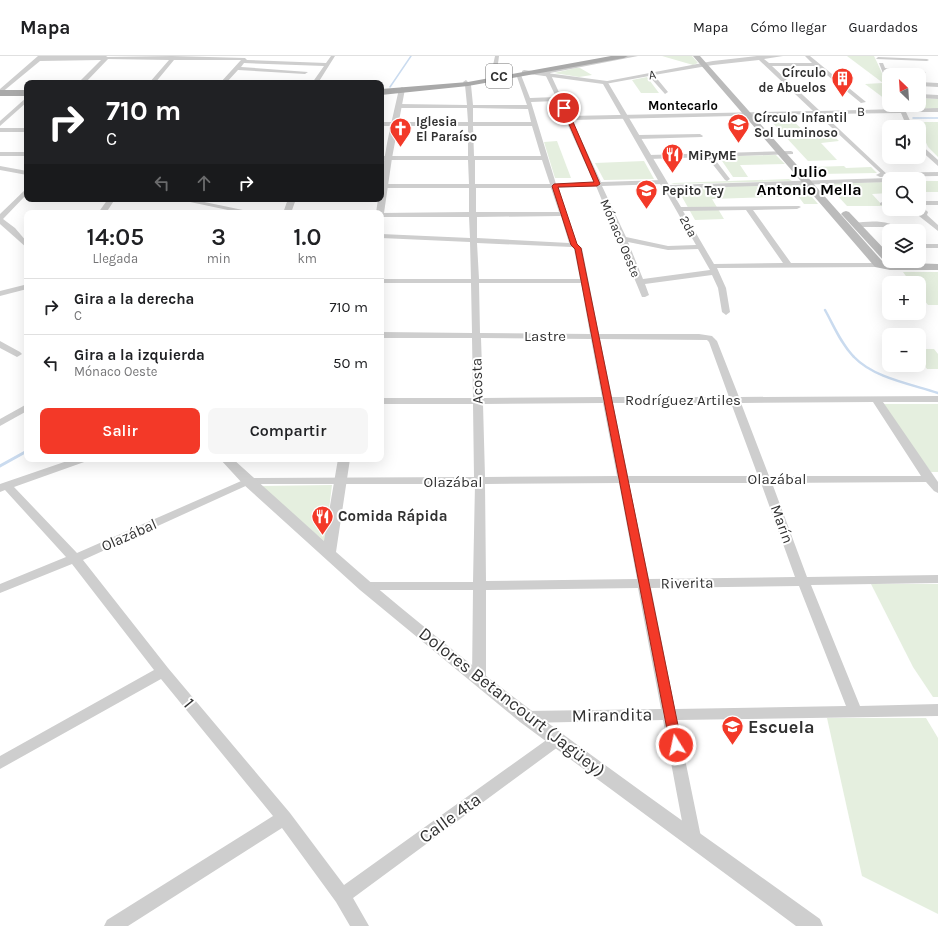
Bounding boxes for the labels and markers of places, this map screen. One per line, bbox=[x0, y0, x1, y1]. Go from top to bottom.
place label: Círculo de Abuelos bbox=[759, 65, 826, 95]
building icon: Círculo de Abuelos bbox=[829, 66, 855, 99]
pin bbox=[547, 91, 581, 125]
place label: Círculo Infantil Sol Luminoso bbox=[754, 110, 847, 140]
school or university icon: Círculo Infantil Sol Luminoso bbox=[726, 111, 752, 144]
place label: Iglesia El Paraíso bbox=[416, 114, 477, 144]
church icon: Iglesia El Paraíso bbox=[387, 115, 413, 148]
restaurant icon: MiPyME bbox=[659, 142, 685, 175]
place label: MiPyME bbox=[688, 148, 737, 163]
school or university icon: Pepito Tey bbox=[633, 177, 659, 210]
place label: Pepito Tey bbox=[662, 183, 724, 198]
restaurant icon: Comida Rápida bbox=[309, 503, 335, 536]
place label: Comida Rápida bbox=[338, 507, 447, 525]
school or university icon: Escuela bbox=[719, 714, 745, 747]
place label: Escuela bbox=[748, 716, 814, 738]

